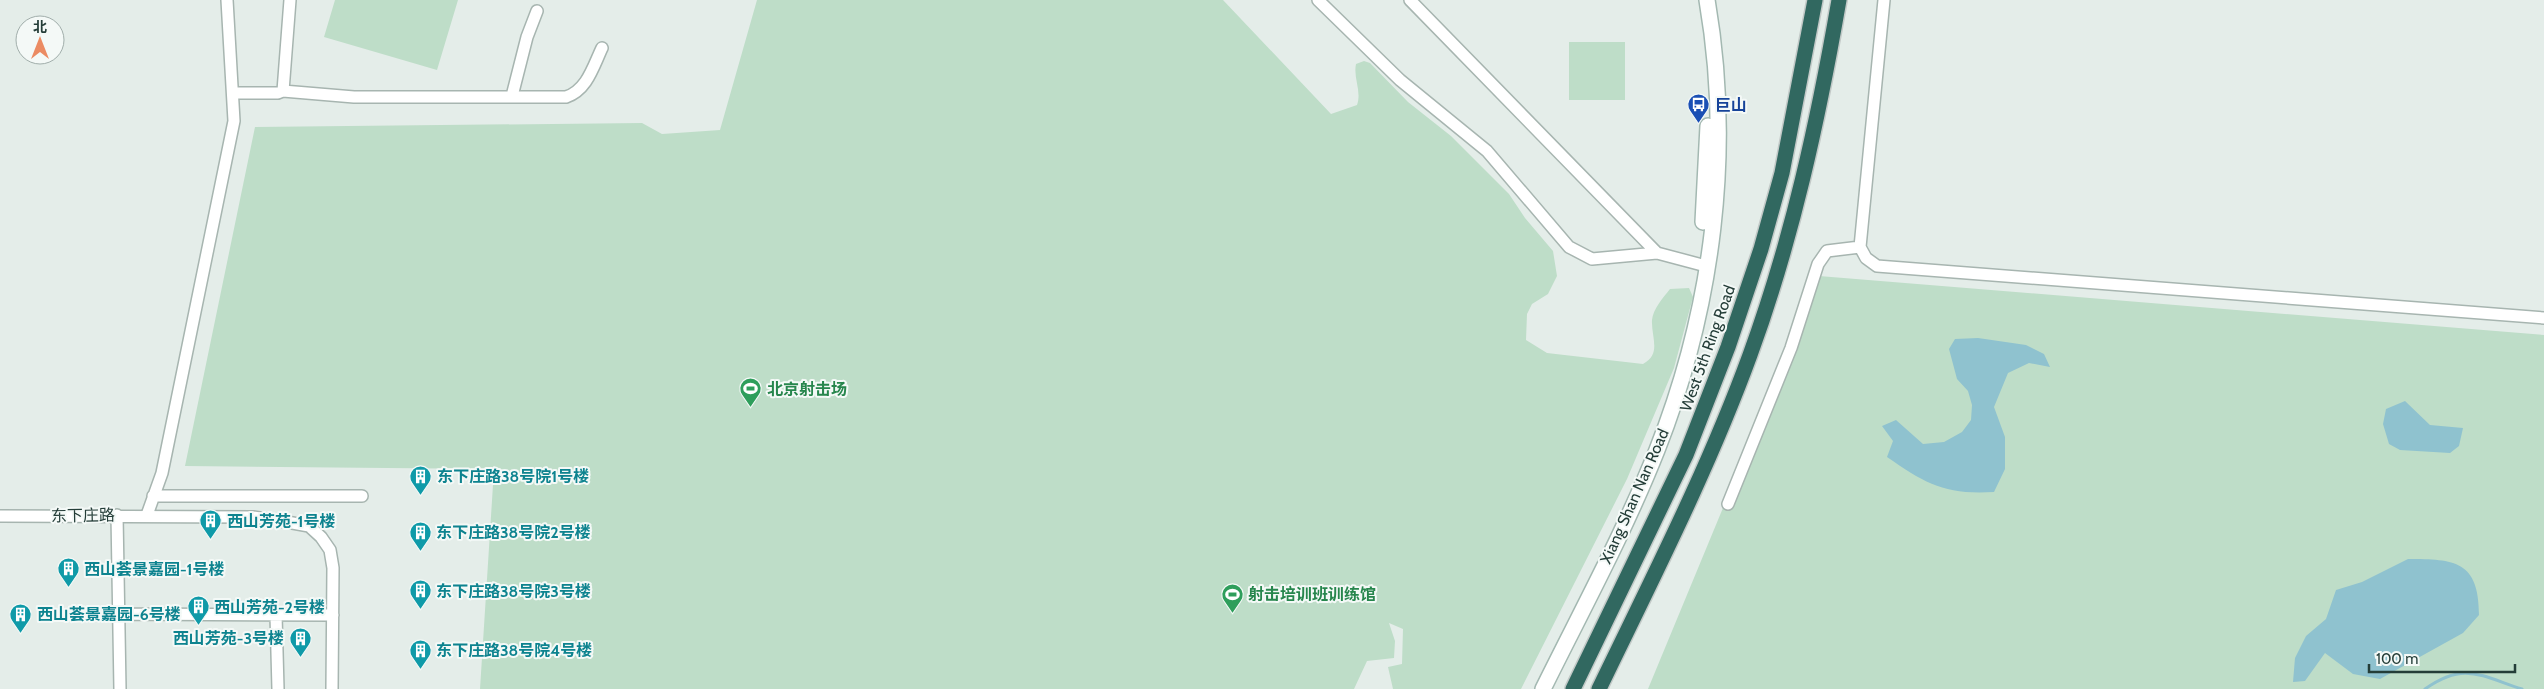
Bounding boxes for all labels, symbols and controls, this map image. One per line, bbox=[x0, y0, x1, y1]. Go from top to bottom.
north arrow bbox=[15, 15, 65, 65]
text: 北 bbox=[33, 18, 47, 36]
bus stop icon: 巨山 bbox=[1687, 93, 1711, 124]
place label: 巨山 bbox=[1715, 96, 1747, 115]
street label: West 5th Ring Road bbox=[1676, 283, 1739, 414]
sports icon: 北京射击场 bbox=[739, 377, 763, 408]
place label: 北京射击场 bbox=[767, 380, 847, 399]
street label: Xiang Shan Nan Road bbox=[1596, 426, 1673, 567]
building icon: 东下庄路38号院1号楼 bbox=[409, 464, 433, 495]
place label: 东下庄路38号院1号楼 bbox=[437, 467, 589, 486]
street label: 东下庄路 bbox=[51, 505, 115, 526]
building icon: 西山芳苑-1号楼 bbox=[199, 509, 223, 540]
place label: 西山芳苑-1号楼 bbox=[227, 512, 335, 531]
building icon: 东下庄路38号院2号楼 bbox=[408, 520, 432, 551]
place label: 东下庄路38号院2号楼 bbox=[436, 523, 591, 542]
building icon: 西山荟景嘉园-1号楼 bbox=[56, 557, 80, 588]
place label: 西山荟景嘉园-1号楼 bbox=[84, 560, 224, 579]
building icon: 东下庄路38号院3号楼 bbox=[408, 579, 432, 610]
place label: 东下庄路38号院3号楼 bbox=[436, 582, 591, 601]
sports icon: 射击培训班训练馆 bbox=[1220, 582, 1244, 613]
place label: 射击培训班训练馆 bbox=[1248, 585, 1376, 604]
building icon: 西山芳苑-2号楼 bbox=[186, 595, 210, 626]
place label: 西山芳苑-2号楼 bbox=[214, 598, 325, 617]
building icon: 西山荟景嘉园-6号楼 bbox=[9, 602, 33, 633]
place label: 西山荟景嘉园-6号楼 bbox=[37, 605, 181, 624]
building icon: 西山芳苑-3号楼 bbox=[288, 626, 312, 657]
place label: 西山芳苑-3号楼 bbox=[173, 629, 284, 648]
building icon: 东下庄路38号院4号楼 bbox=[408, 638, 432, 669]
place label: 东下庄路38号院4号楼 bbox=[436, 641, 592, 660]
scale bar bbox=[2369, 642, 2515, 674]
text: 100 m bbox=[2376, 650, 2418, 668]

